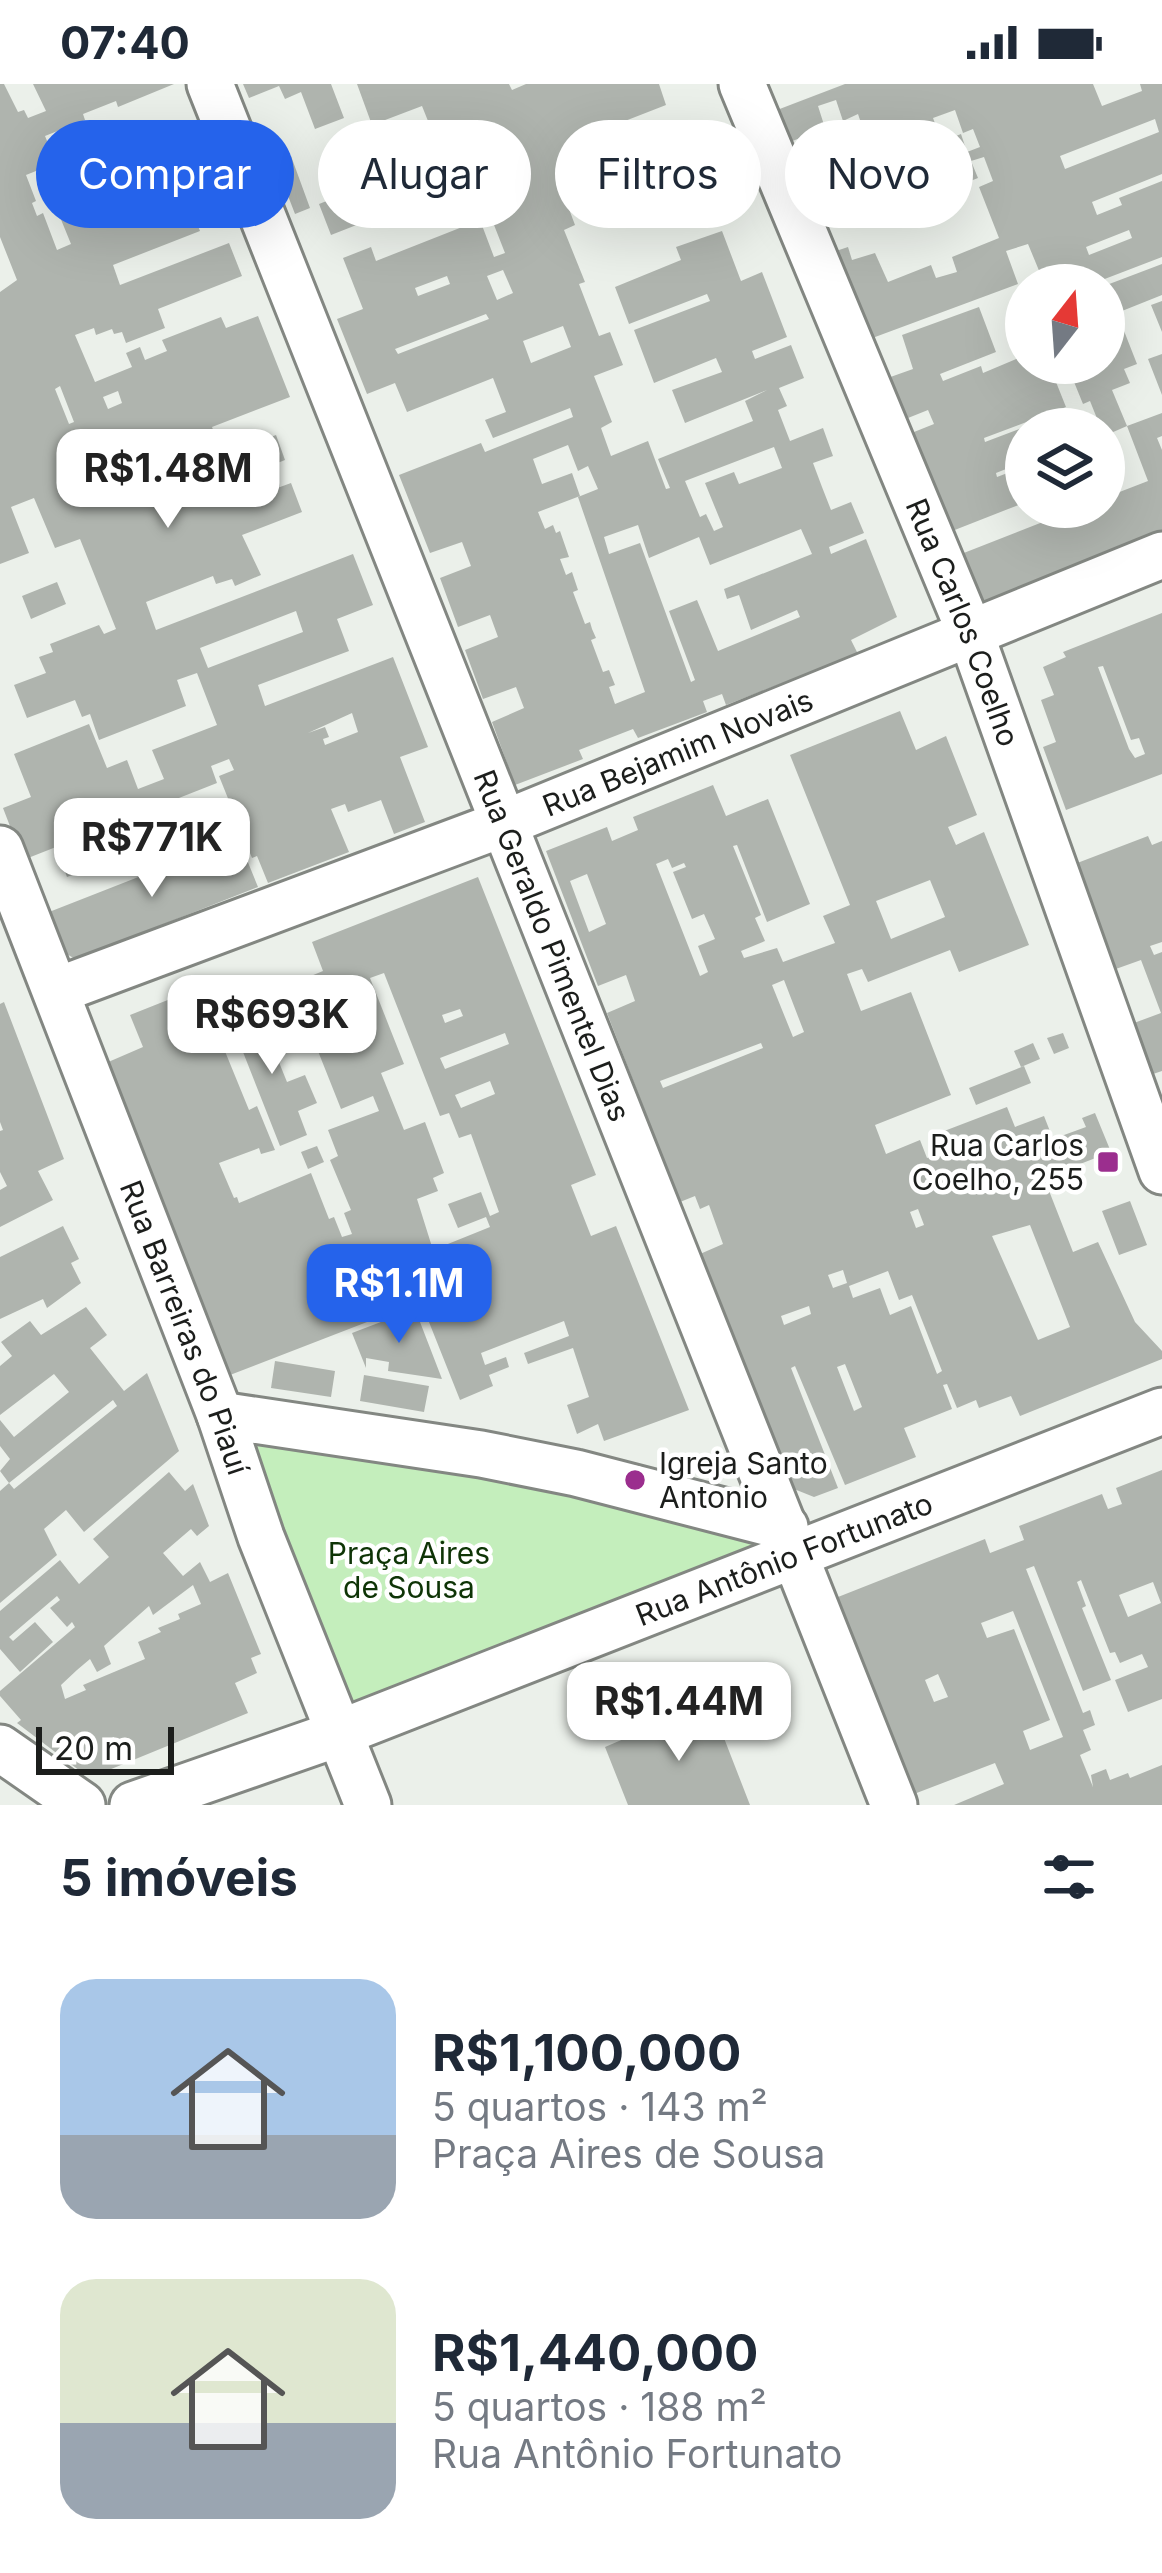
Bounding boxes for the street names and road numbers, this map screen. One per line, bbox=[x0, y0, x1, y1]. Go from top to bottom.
street label: Rua Carlos Coelho bbox=[898, 493, 1027, 751]
street label: Rua Bejamim Novais bbox=[537, 681, 818, 824]
street label: Rua Geraldo Pimentel Dias bbox=[466, 765, 638, 1126]
street label: Rua Barreiras do Piauí bbox=[113, 1175, 257, 1480]
street label: Rua Antônio Fortunato bbox=[630, 1485, 938, 1633]

